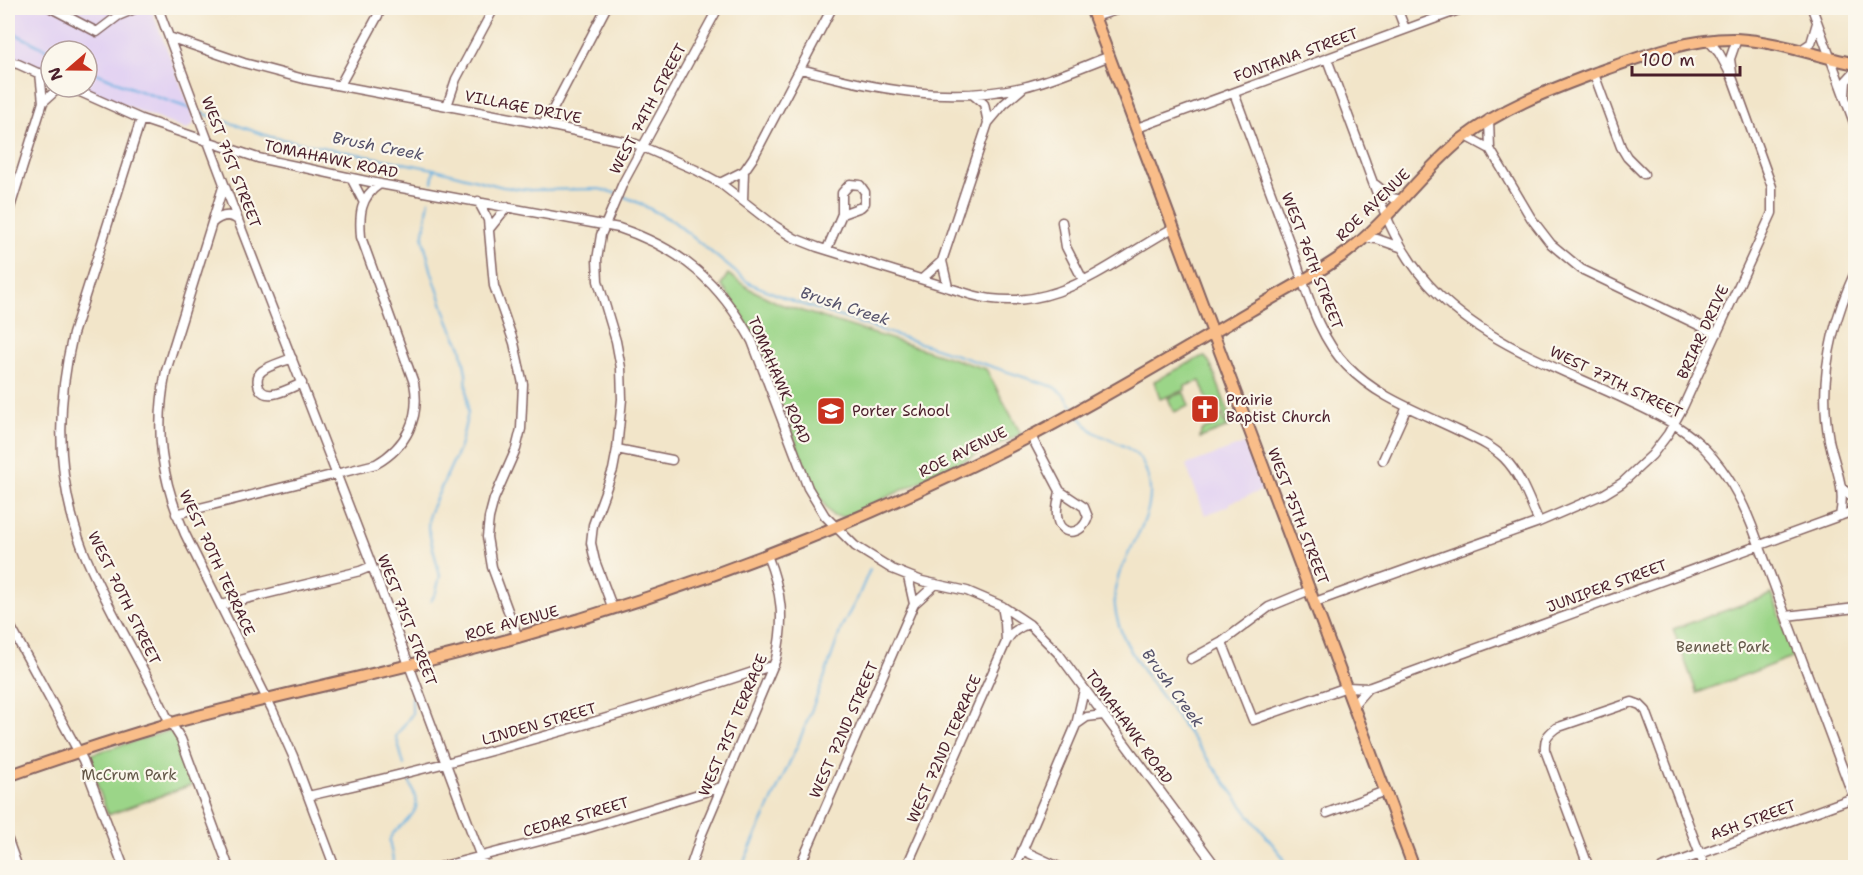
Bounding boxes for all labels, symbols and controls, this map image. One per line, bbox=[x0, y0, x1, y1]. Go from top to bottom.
street label: FONTANA STREET bbox=[1231, 23, 1361, 87]
north arrow bbox=[39, 39, 99, 99]
scale bar bbox=[1632, 39, 1740, 77]
street label: WEST 74TH STREET bbox=[605, 40, 691, 178]
text: 100 m bbox=[1641, 48, 1695, 72]
text: N bbox=[43, 64, 67, 84]
street label: VILLAGE DRIVE bbox=[463, 86, 583, 128]
street label: WEST 71ST STREET bbox=[197, 93, 265, 231]
water label: Brush Creek bbox=[330, 127, 426, 165]
street label: TOMAHAWK ROAD bbox=[262, 135, 400, 183]
street label: ROE AVENUE bbox=[1332, 165, 1414, 245]
street label: WEST 76TH STREET bbox=[1277, 190, 1347, 332]
water label: Brush Creek bbox=[798, 282, 892, 330]
street label: BRIAR DRIVE bbox=[1672, 282, 1734, 382]
street label: TOMAHAWK ROAD bbox=[743, 313, 815, 447]
street label: WEST 77TH STREET bbox=[1546, 341, 1686, 423]
place label: Prairie Baptist Church bbox=[1226, 390, 1331, 427]
church icon: Prairie Baptist Church bbox=[1189, 393, 1221, 425]
school or university icon: Porter School bbox=[815, 395, 847, 427]
place label: Porter School bbox=[852, 401, 950, 421]
street label: ROE AVENUE bbox=[916, 422, 1010, 482]
street label: WEST 75TH STREET bbox=[1263, 445, 1333, 587]
street label: WEST 70TH TERRACE bbox=[174, 487, 260, 639]
street label: WEST 70TH STREET bbox=[83, 528, 165, 668]
street label: WEST 71ST STREET bbox=[373, 551, 441, 689]
street label: JUNIPER STREET bbox=[1544, 555, 1670, 617]
street label: ROE AVENUE bbox=[463, 601, 561, 645]
park label: Bennett Park bbox=[1676, 637, 1770, 657]
water label: Brush Creek bbox=[1137, 644, 1209, 732]
street label: WEST 71ST TERRACE bbox=[694, 651, 772, 799]
street label: WEST 72ND STREET bbox=[805, 659, 883, 801]
street label: TOMAHAWK ROAD bbox=[1081, 666, 1177, 788]
street label: WEST 72ND TERRACE bbox=[902, 672, 986, 826]
street label: LINDEN STREET bbox=[479, 698, 599, 750]
park label: McCrum Park bbox=[81, 765, 177, 785]
street label: CEDAR STREET bbox=[521, 792, 631, 842]
street label: ASH STREET bbox=[1707, 795, 1799, 845]

